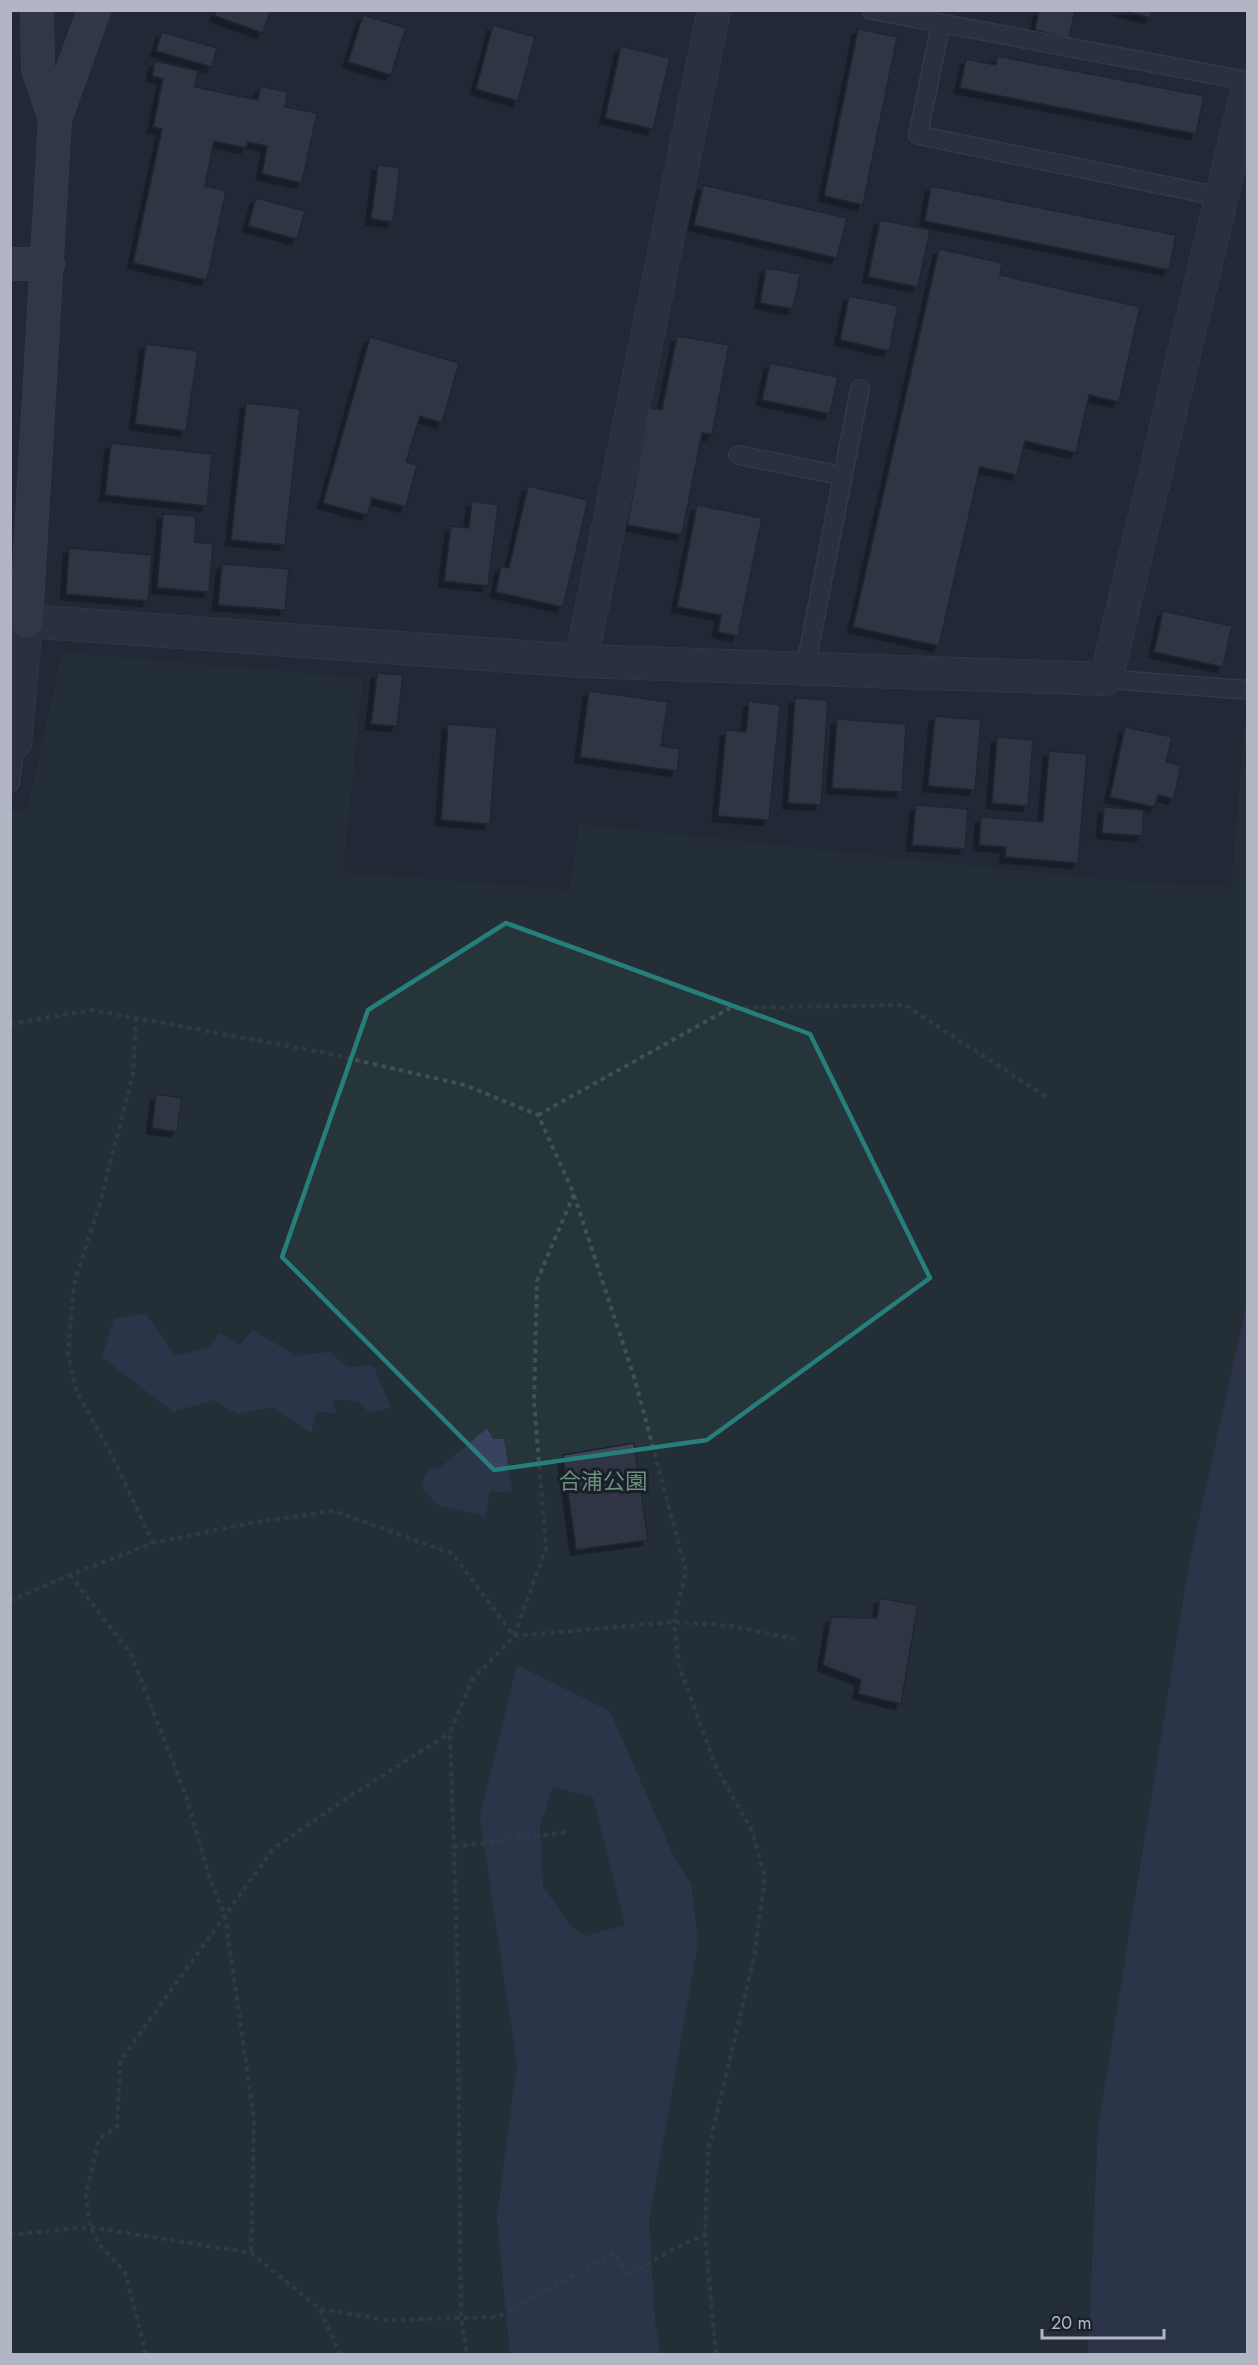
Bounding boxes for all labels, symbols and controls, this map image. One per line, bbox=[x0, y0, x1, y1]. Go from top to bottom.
park label: 合浦公園 bbox=[559, 1465, 647, 1497]
scale bar bbox=[1042, 2302, 1164, 2340]
text: 20 m bbox=[1051, 2310, 1091, 2336]

